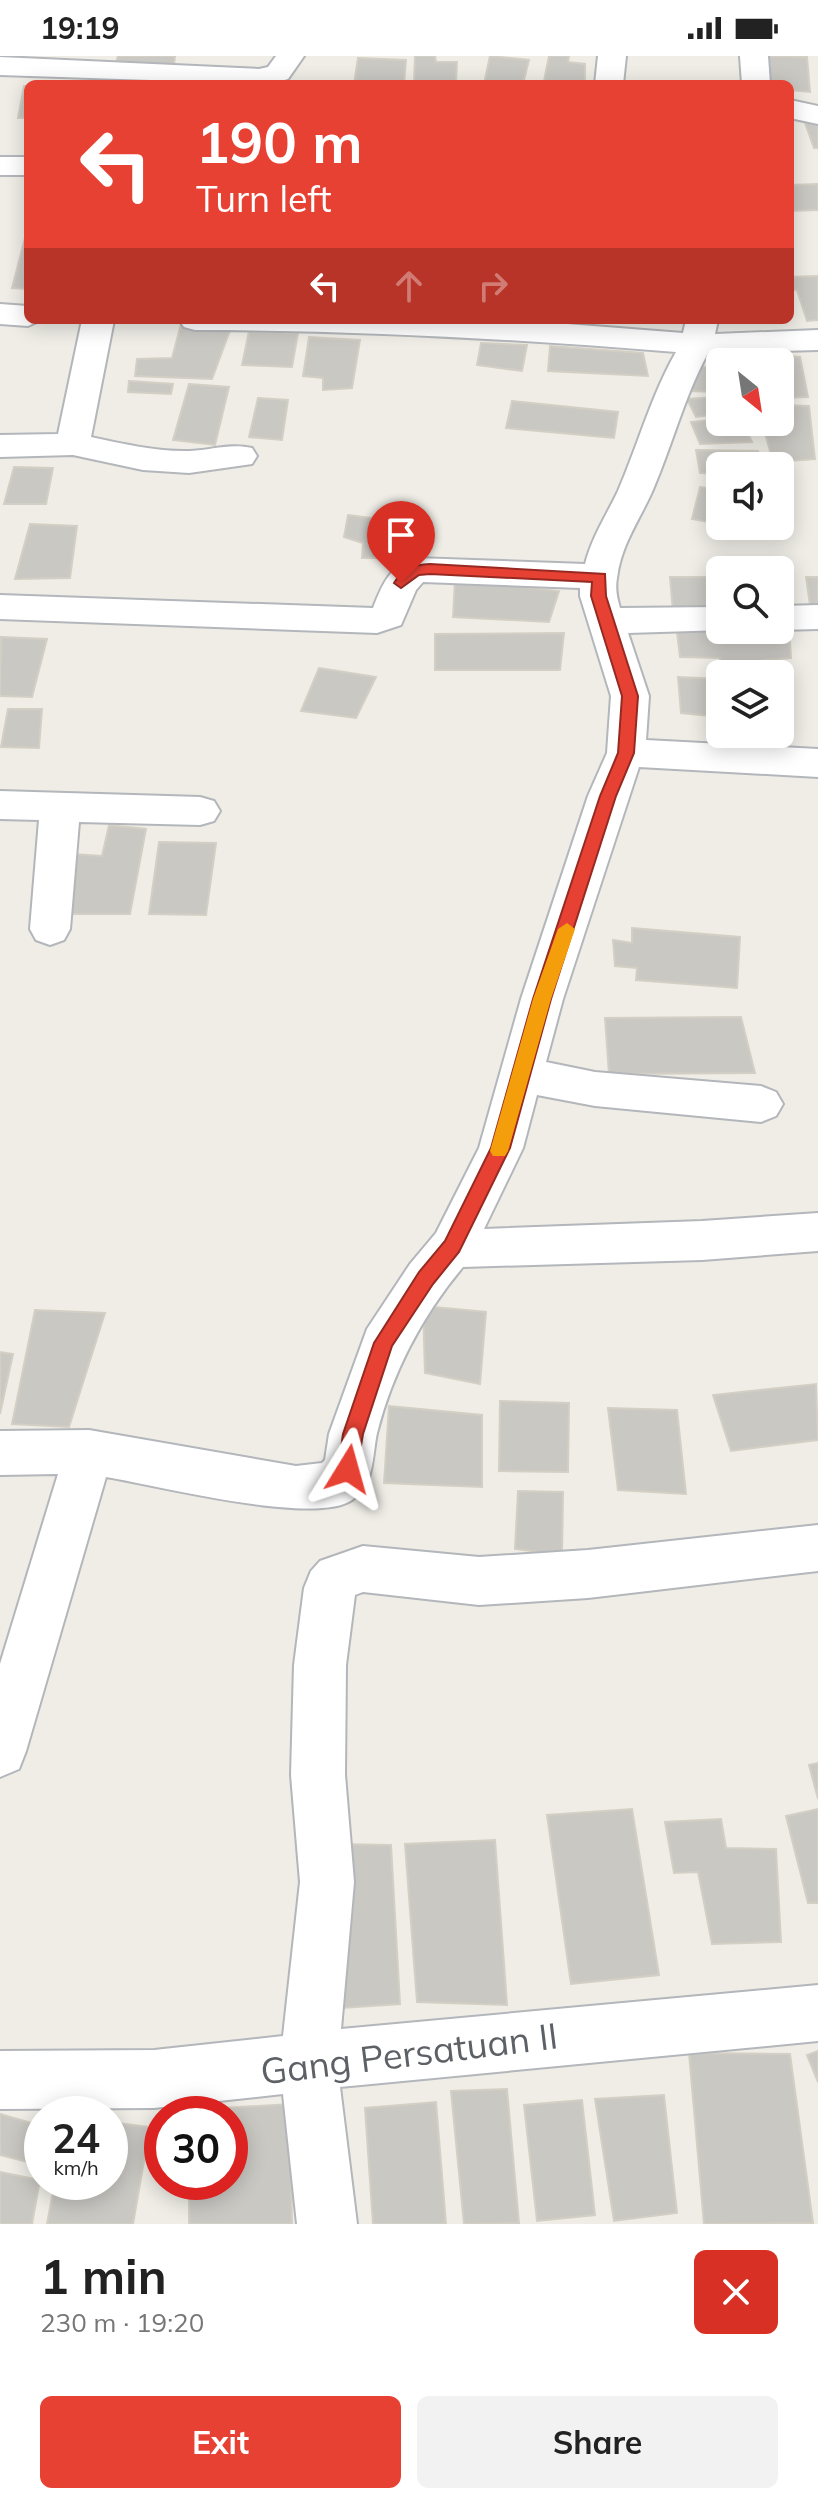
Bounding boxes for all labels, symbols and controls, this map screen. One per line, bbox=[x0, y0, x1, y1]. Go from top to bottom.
text: 19:19 bbox=[40, 9, 119, 47]
text: 190 m bbox=[196, 107, 363, 177]
icon: left bbox=[64, 112, 168, 216]
text: Turn left bbox=[196, 176, 332, 221]
icon: left bbox=[303, 264, 347, 308]
icon: ahead bbox=[387, 264, 431, 308]
icon: right bbox=[471, 264, 515, 308]
north arrow bbox=[706, 348, 794, 436]
map controls bbox=[706, 348, 794, 748]
button: sound bbox=[706, 452, 794, 540]
pin bbox=[367, 501, 435, 583]
icon: arrive bbox=[379, 513, 423, 557]
button: search bbox=[706, 556, 794, 644]
button: layers bbox=[706, 660, 794, 748]
position arrow bbox=[306, 1427, 390, 1511]
street label: Gang Persatuan II bbox=[258, 2012, 560, 2094]
speed limit sign: 30 bbox=[144, 2096, 248, 2200]
text: 24 bbox=[52, 2113, 100, 2163]
text: km/h bbox=[53, 2155, 99, 2180]
text: 1 min bbox=[40, 2246, 167, 2306]
button: close bbox=[694, 2250, 778, 2334]
text: 230 m · 19:20 bbox=[40, 2306, 204, 2339]
button: Exit bbox=[40, 2396, 401, 2488]
button: Share bbox=[417, 2396, 778, 2488]

